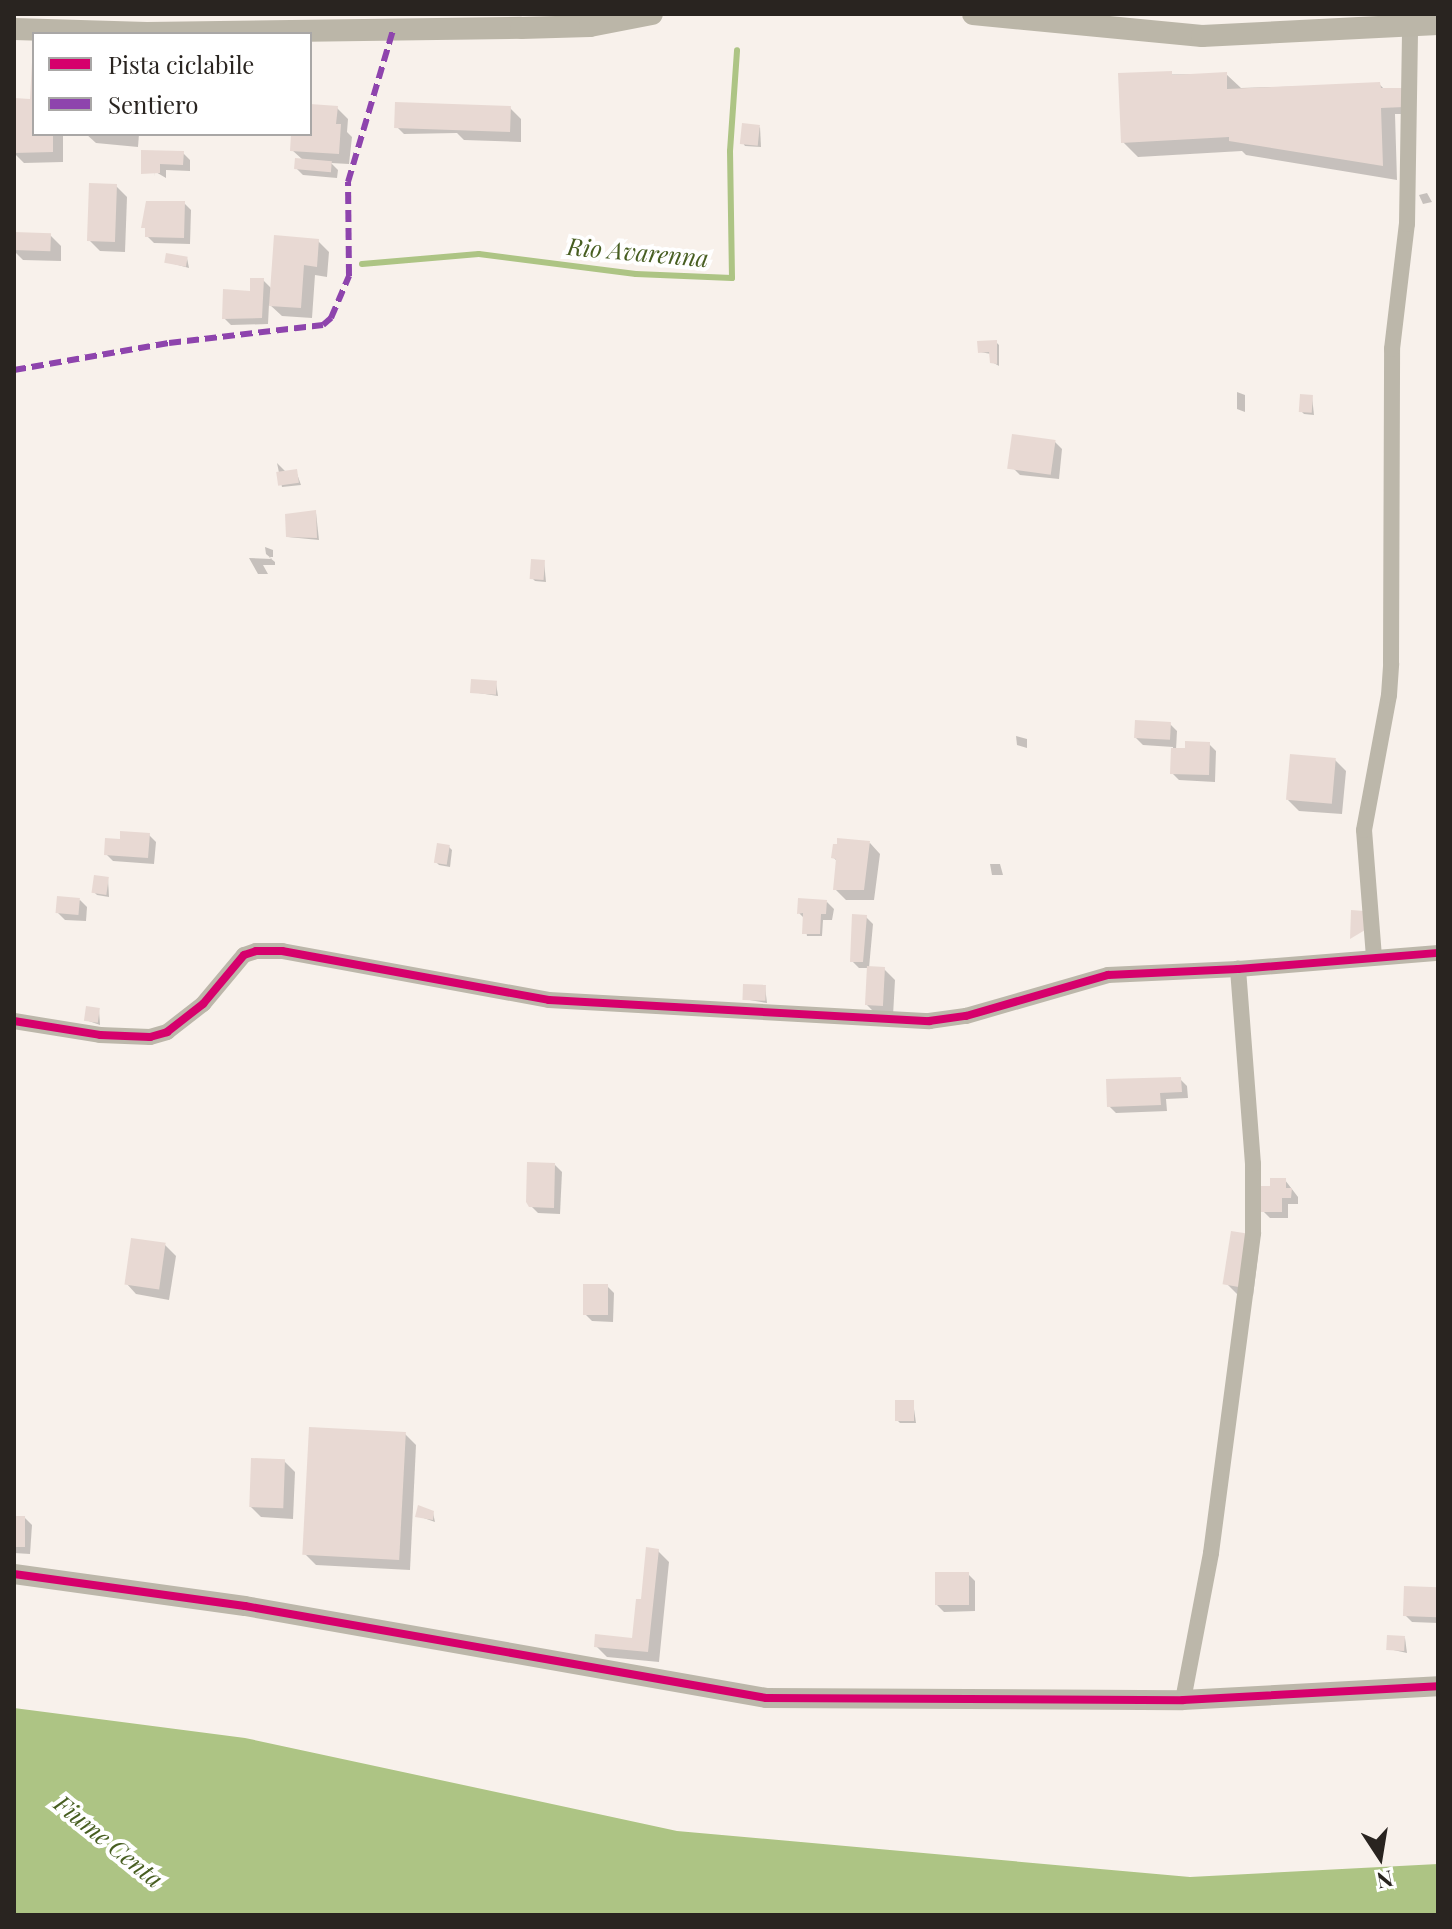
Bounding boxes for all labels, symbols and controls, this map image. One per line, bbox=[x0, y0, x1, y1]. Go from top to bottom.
legend bbox=[32, 32, 312, 136]
text: Pista ciclabile bbox=[108, 48, 254, 80]
text: Sentiero bbox=[108, 88, 198, 120]
water label: Rio Avarenna bbox=[566, 231, 710, 273]
water label: Fiume Centa bbox=[49, 1789, 169, 1893]
north arrow bbox=[1340, 1817, 1420, 1897]
text: N bbox=[1374, 1864, 1396, 1897]

